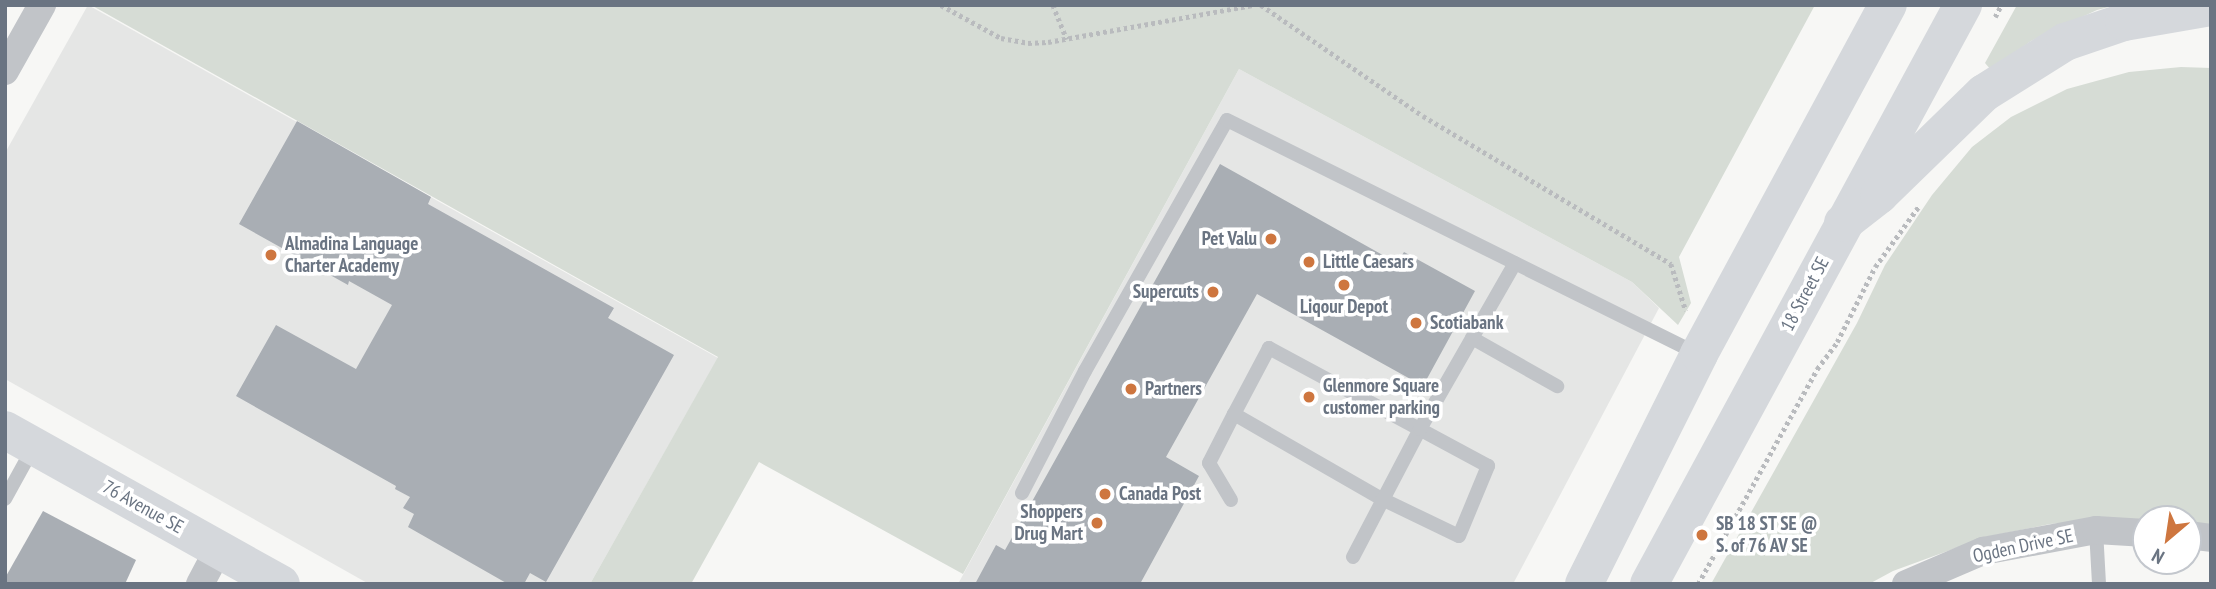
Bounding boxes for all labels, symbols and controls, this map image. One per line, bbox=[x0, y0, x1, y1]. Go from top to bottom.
place label: Pet Valu bbox=[1201, 228, 1257, 250]
marker: Pet Valu bbox=[1263, 231, 1279, 247]
place label: Almadina Language Charter Academy bbox=[285, 233, 418, 277]
marker: Almadina Language Charter Academy bbox=[263, 247, 279, 263]
place label: Little Caesars bbox=[1323, 251, 1414, 273]
street label: 18 Street SE bbox=[1776, 253, 1834, 335]
marker: Little Caesars bbox=[1301, 254, 1317, 270]
marker: Liqour Depot bbox=[1336, 277, 1352, 293]
place label: Supercuts bbox=[1133, 281, 1199, 303]
marker: Supercuts bbox=[1205, 284, 1221, 300]
place label: Liqour Depot bbox=[1300, 296, 1388, 318]
place label: Scotiabank bbox=[1430, 312, 1503, 334]
marker: Scotiabank bbox=[1408, 315, 1424, 331]
place label: Glenmore Square customer parking bbox=[1323, 375, 1440, 419]
place label: Partners bbox=[1145, 378, 1202, 400]
marker: Partners bbox=[1123, 381, 1139, 397]
marker: Glenmore Square customer parking bbox=[1301, 389, 1317, 405]
street label: 76 Avenue SE bbox=[98, 475, 188, 539]
place label: Canada Post bbox=[1119, 483, 1201, 505]
marker: Canada Post bbox=[1097, 486, 1113, 502]
place label: Shoppers Drug Mart bbox=[1014, 501, 1083, 545]
north arrow bbox=[2132, 505, 2202, 575]
place label: SB 18 ST SE @ S. of 76 AV SE bbox=[1716, 513, 1818, 557]
marker: Shoppers Drug Mart bbox=[1089, 515, 1105, 531]
street label: Ogden Drive SE bbox=[1971, 524, 2075, 568]
marker: SB 18 ST SE @ S. of 76 AV SE bbox=[1694, 527, 1710, 543]
text: N bbox=[2147, 544, 2168, 570]

